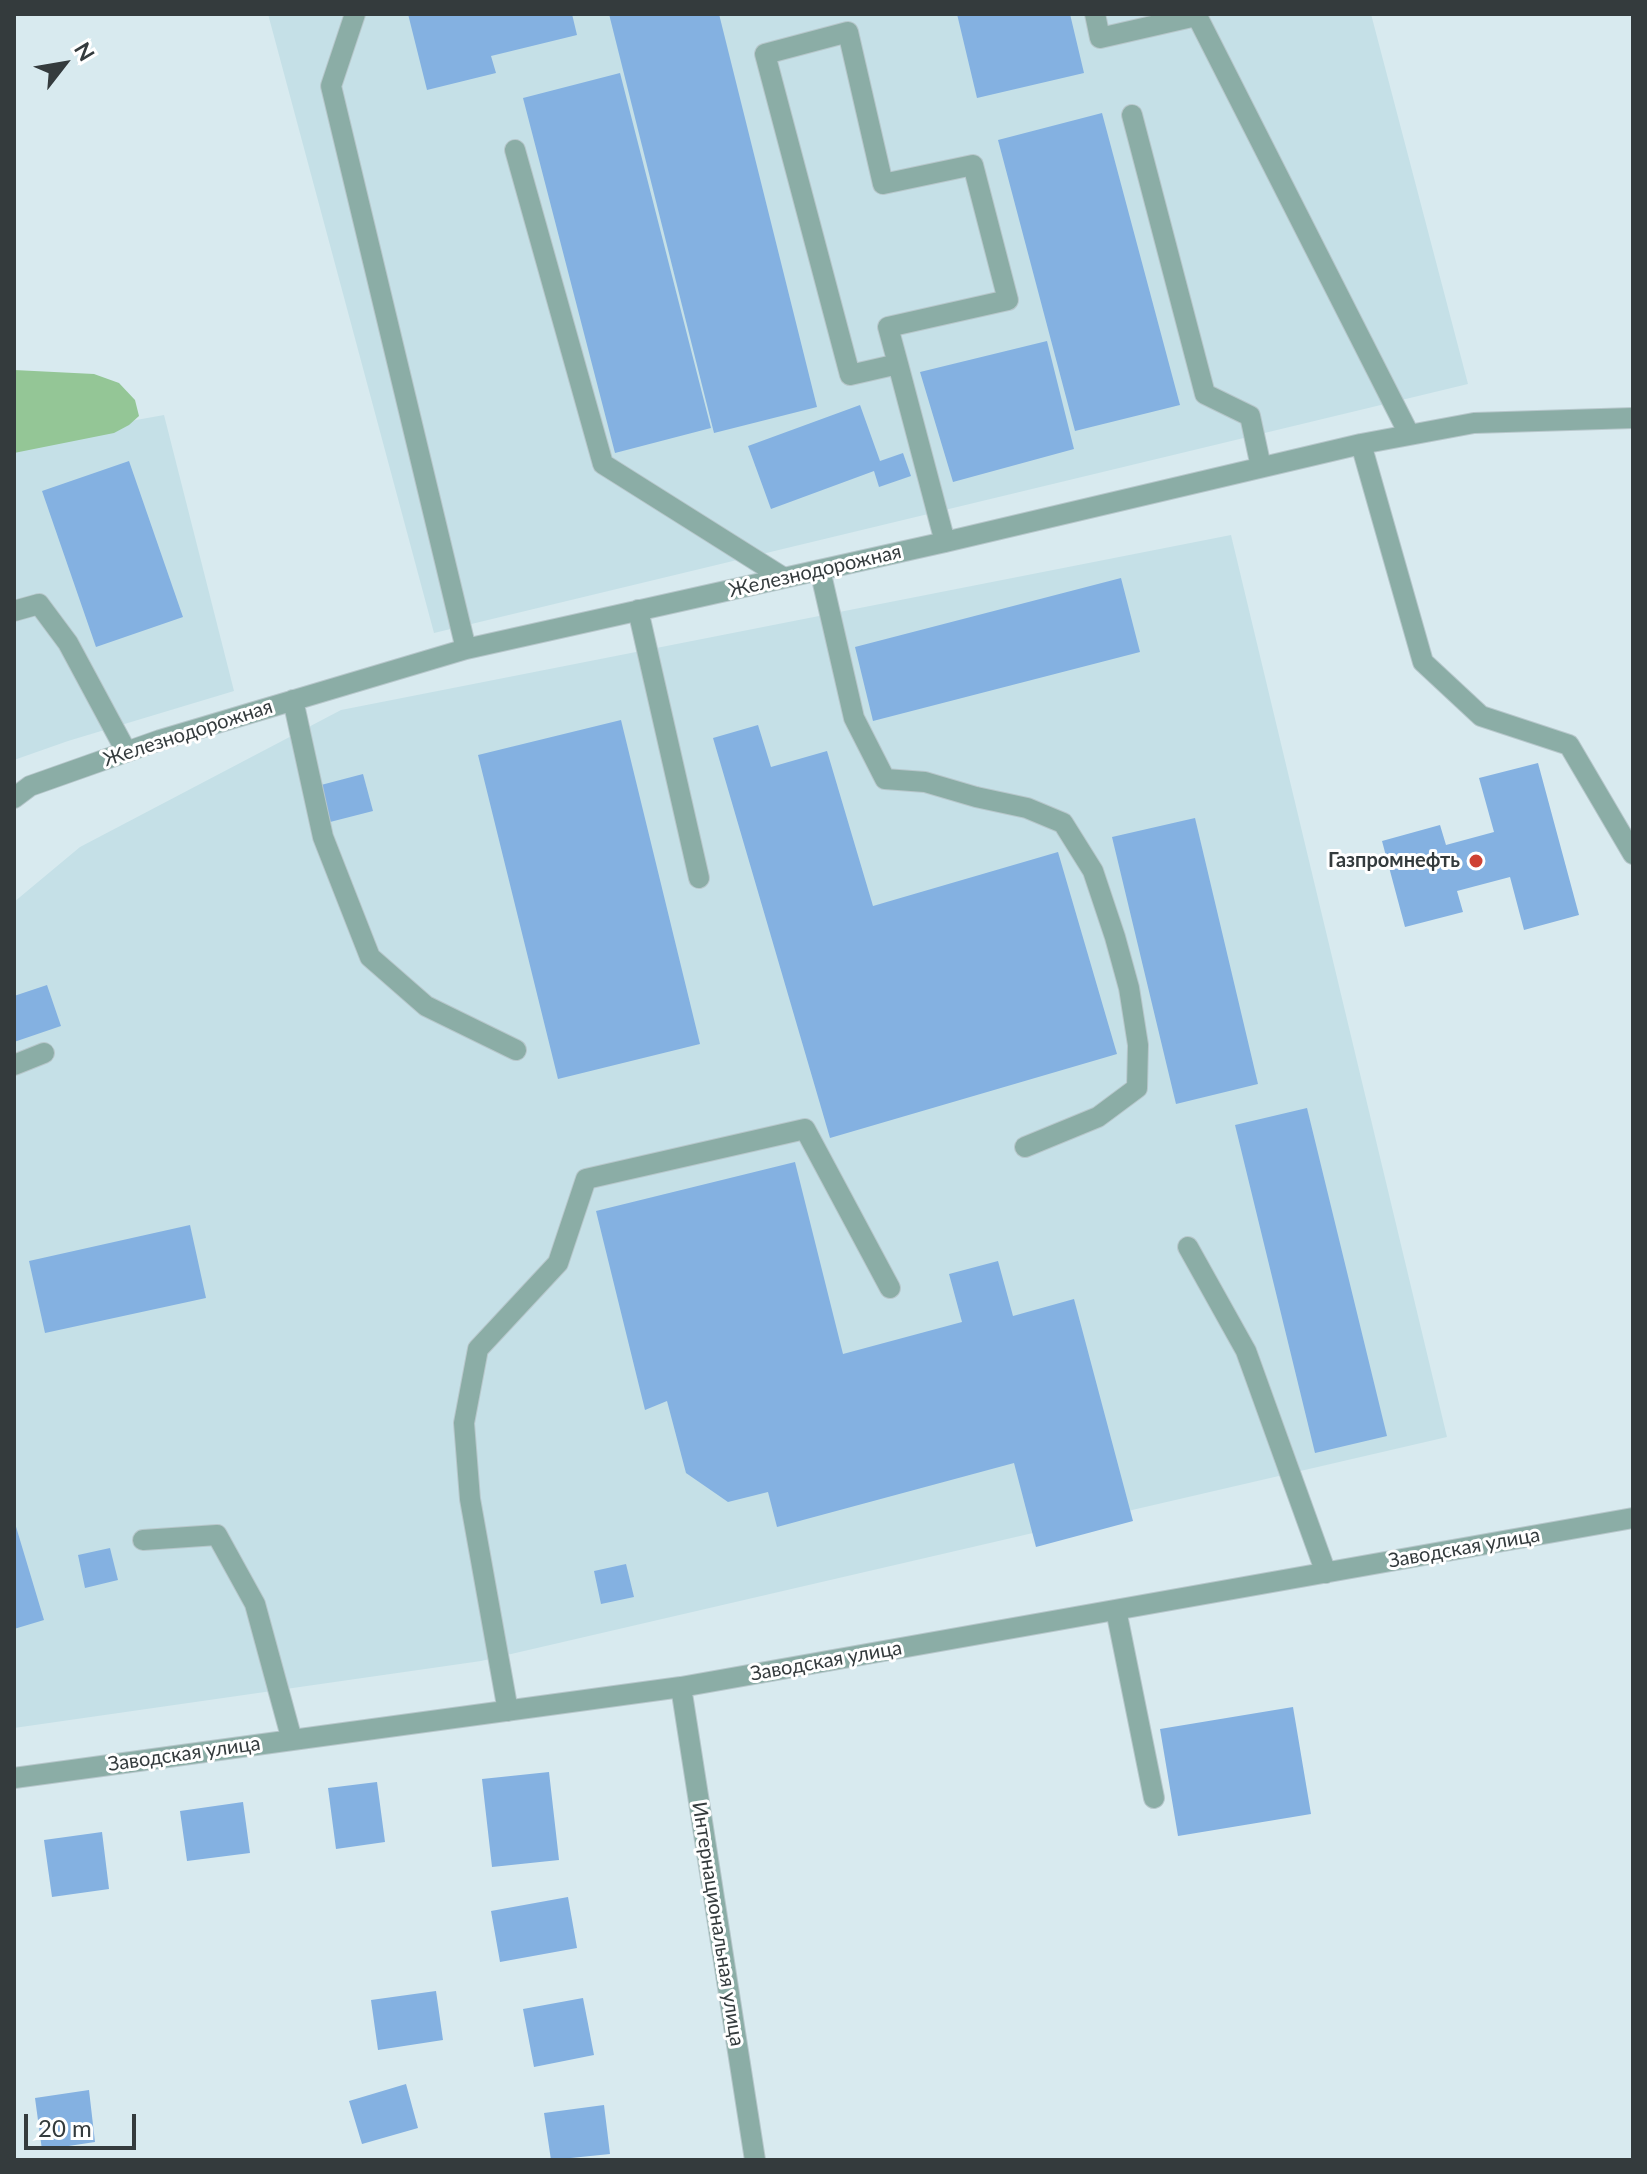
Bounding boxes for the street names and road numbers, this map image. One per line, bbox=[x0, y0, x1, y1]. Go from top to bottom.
street label: Железнодорожная bbox=[726, 539, 904, 603]
street label: Железнодорожная bbox=[100, 694, 276, 772]
street label: Заводская улица bbox=[1386, 1523, 1542, 1573]
street label: Заводская улица bbox=[748, 1636, 904, 1686]
street label: Заводская улица bbox=[106, 1731, 262, 1777]
street label: Интернациональная улица bbox=[687, 1800, 749, 2048]

